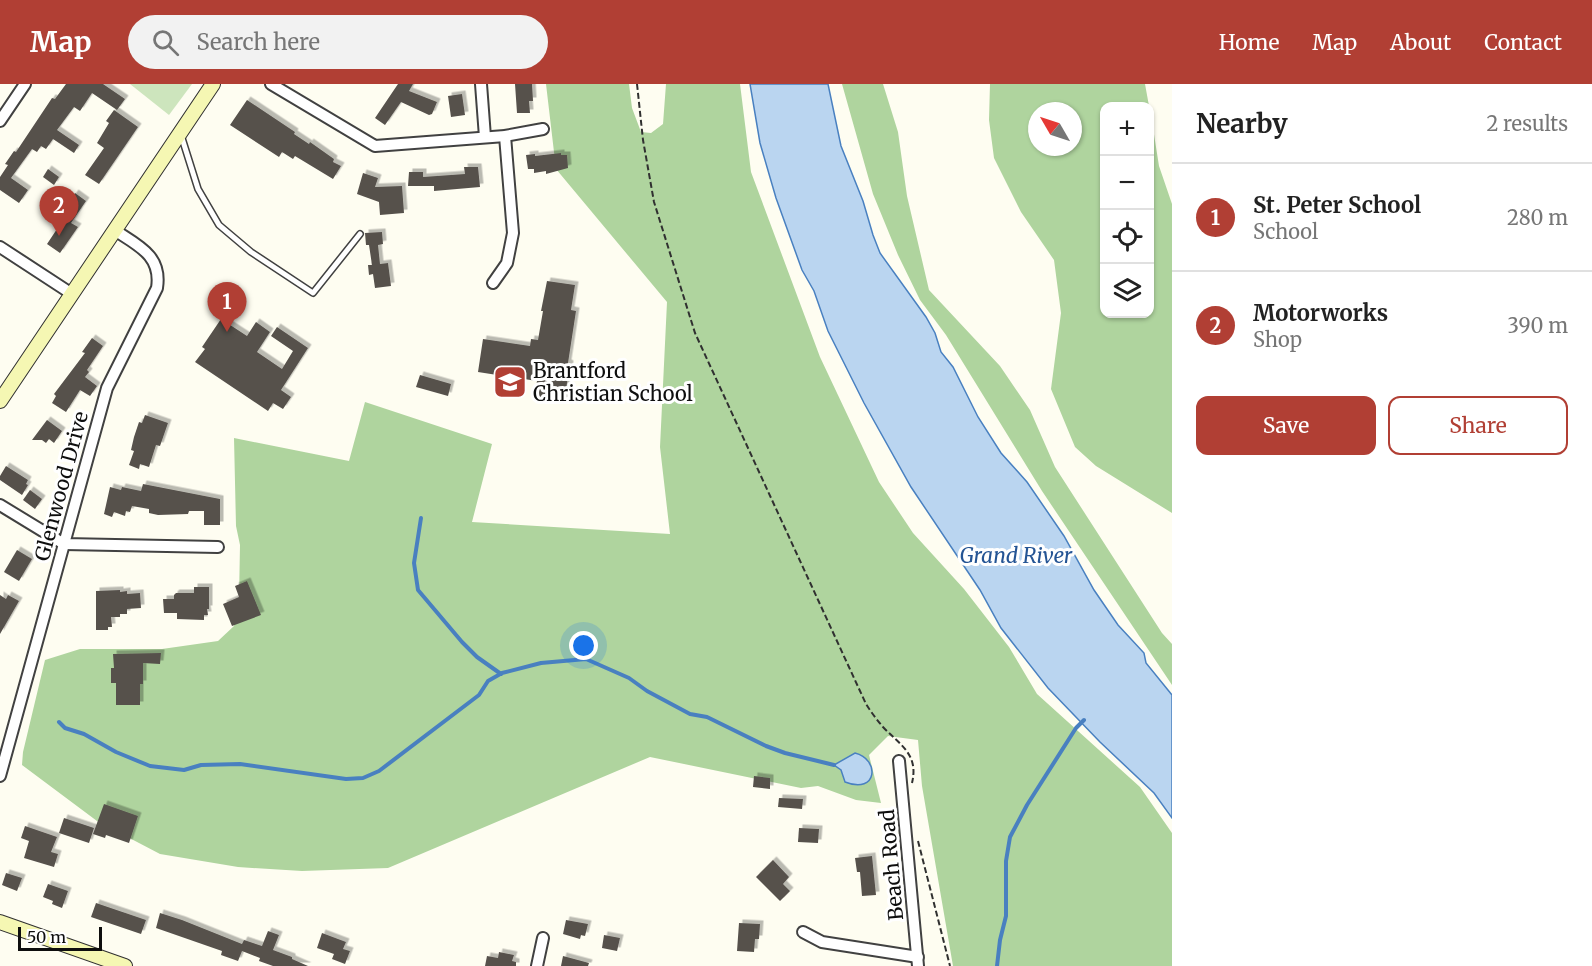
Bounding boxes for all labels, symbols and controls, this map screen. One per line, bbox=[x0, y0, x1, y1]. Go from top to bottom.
search box bbox=[128, 15, 548, 69]
text: Map bbox=[30, 24, 92, 60]
icon: search bbox=[149, 26, 182, 59]
text: Search here bbox=[197, 28, 320, 56]
text: Home bbox=[1219, 29, 1279, 56]
text: Map bbox=[1312, 29, 1357, 56]
text: About bbox=[1390, 29, 1451, 56]
text: Contact bbox=[1484, 29, 1562, 56]
north arrow bbox=[1028, 102, 1082, 156]
map controls bbox=[1100, 102, 1154, 318]
button: + bbox=[1100, 102, 1154, 156]
text: Nearby bbox=[1196, 107, 1288, 140]
text: 2 results bbox=[1486, 111, 1568, 136]
button: − bbox=[1100, 156, 1154, 210]
pin: 2 bbox=[40, 186, 78, 236]
text: St. Peter School bbox=[1253, 191, 1421, 219]
text: 1 bbox=[1211, 205, 1220, 230]
text: 280 m bbox=[1507, 205, 1568, 230]
button: locate bbox=[1100, 210, 1154, 264]
text: School bbox=[1253, 219, 1318, 244]
button: layers bbox=[1100, 264, 1154, 318]
pin: 1 bbox=[208, 282, 246, 332]
text: Motorworks bbox=[1253, 299, 1388, 327]
text: 2 bbox=[1210, 313, 1221, 338]
text: 390 m bbox=[1508, 313, 1568, 338]
text: Shop bbox=[1253, 327, 1302, 352]
place label: Brantford Christian School bbox=[533, 358, 693, 406]
school or university icon: Brantford Christian School bbox=[492, 364, 528, 400]
button: Save bbox=[1196, 396, 1376, 455]
button: Share bbox=[1388, 396, 1568, 455]
street label: Glenwood Drive bbox=[29, 408, 93, 564]
water label: Grand River bbox=[960, 542, 1073, 569]
your location bbox=[569, 631, 598, 660]
street label: Beach Road bbox=[874, 808, 908, 922]
scale bar bbox=[18, 924, 102, 952]
text: 50 m bbox=[27, 927, 66, 947]

